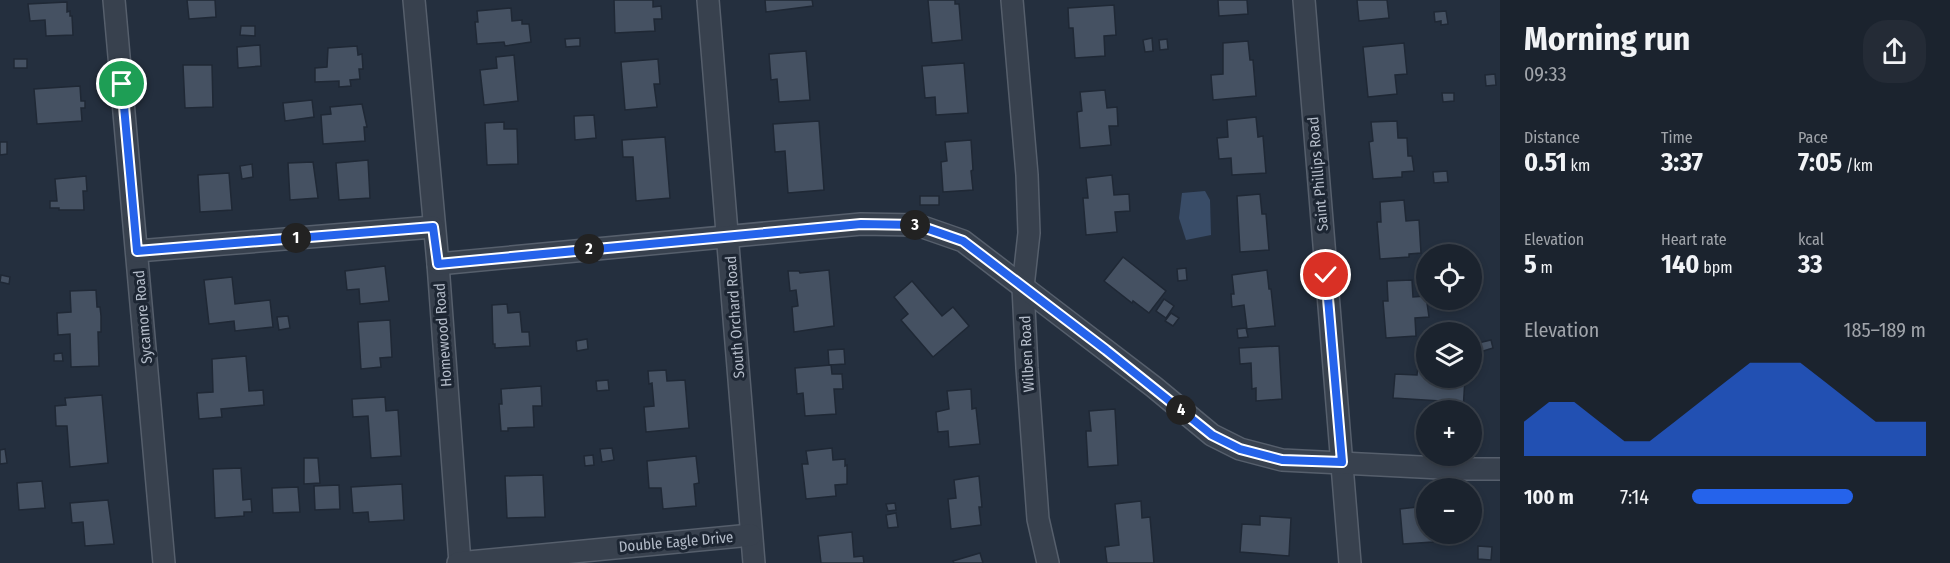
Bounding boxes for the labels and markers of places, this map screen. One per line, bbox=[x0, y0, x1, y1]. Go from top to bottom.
pin bbox=[96, 58, 147, 109]
pin: 3 bbox=[900, 210, 930, 240]
pin: 1 bbox=[281, 223, 311, 253]
pin: 2 bbox=[574, 234, 604, 264]
pin bbox=[1300, 249, 1351, 300]
pin: 4 bbox=[1166, 395, 1196, 425]

